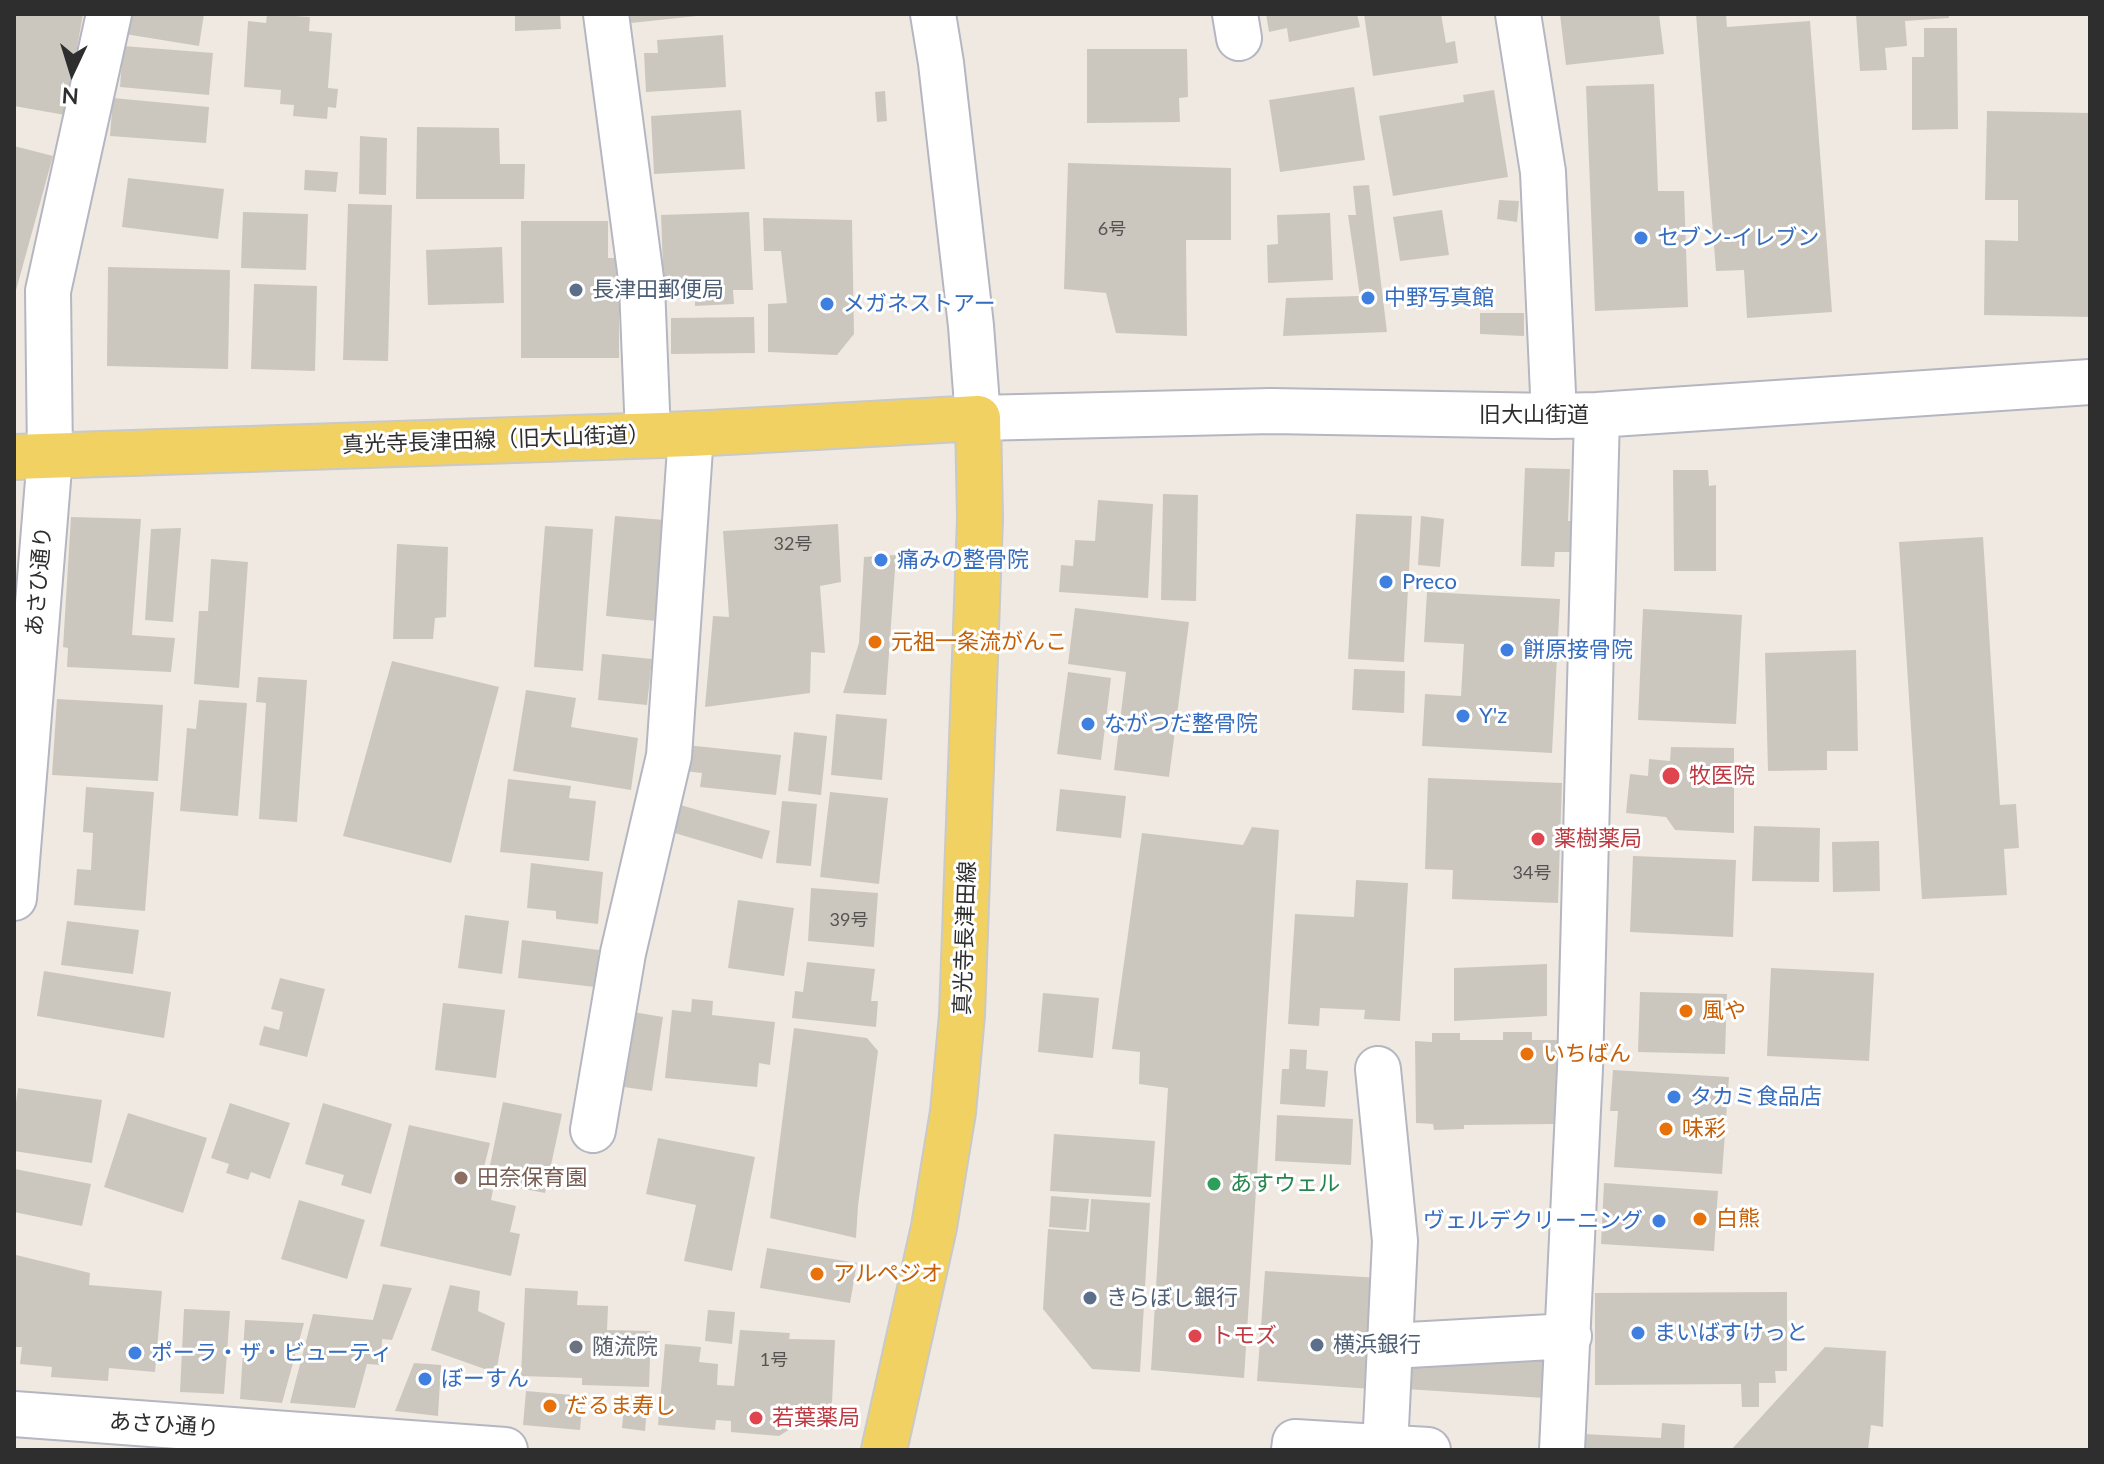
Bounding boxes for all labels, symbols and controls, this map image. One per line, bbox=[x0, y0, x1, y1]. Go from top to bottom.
north arrow bbox=[32, 32, 112, 112]
text: N bbox=[61, 82, 80, 110]
house number: 6号 bbox=[1098, 218, 1126, 240]
place label: セブン-イレブン bbox=[1657, 225, 1819, 251]
marker: セブン-イレブン bbox=[1632, 229, 1650, 247]
place label: 長津田郵便局 bbox=[592, 277, 724, 303]
marker: 長津田郵便局 bbox=[567, 281, 585, 299]
place label: 中野写真館 bbox=[1384, 285, 1494, 311]
marker: 中野写真館 bbox=[1359, 289, 1377, 307]
place label: メガネストアー bbox=[843, 291, 996, 317]
marker: メガネストアー bbox=[818, 295, 836, 313]
street label: 旧大山街道 bbox=[1479, 402, 1589, 428]
street label: 真光寺長津田線（旧大山街道） bbox=[342, 421, 650, 459]
street label: あさひ通り bbox=[21, 525, 57, 637]
house number: 32号 bbox=[774, 533, 812, 555]
place label: 痛みの整骨院 bbox=[897, 547, 1029, 573]
marker: 痛みの整骨院 bbox=[872, 551, 890, 569]
place label: Preco bbox=[1402, 569, 1457, 595]
marker: Preco bbox=[1377, 573, 1395, 591]
place label: 元祖一条流がんこ bbox=[891, 629, 1067, 655]
marker: 元祖一条流がんこ bbox=[866, 633, 884, 651]
place label: 餅原接骨院 bbox=[1523, 637, 1633, 663]
marker: 餅原接骨院 bbox=[1498, 641, 1516, 659]
place label: Y'z bbox=[1479, 703, 1507, 729]
marker: Y'z bbox=[1454, 707, 1472, 725]
place label: ながつだ整骨院 bbox=[1104, 711, 1258, 737]
marker: ながつだ整骨院 bbox=[1079, 715, 1097, 733]
place label: 牧医院 bbox=[1689, 763, 1755, 789]
marker: 牧医院 bbox=[1660, 765, 1682, 787]
place label: 薬樹薬局 bbox=[1554, 826, 1642, 852]
marker: 薬樹薬局 bbox=[1529, 830, 1547, 848]
street label: 真光寺長津田線 bbox=[949, 861, 981, 1015]
house number: 34号 bbox=[1513, 862, 1551, 884]
house number: 39号 bbox=[830, 909, 868, 931]
place label: 風や bbox=[1702, 998, 1746, 1024]
marker: 風や bbox=[1677, 1002, 1695, 1020]
place label: いちばん bbox=[1543, 1041, 1631, 1067]
marker: いちばん bbox=[1518, 1045, 1536, 1063]
place label: タカミ食品店 bbox=[1690, 1084, 1822, 1110]
marker: タカミ食品店 bbox=[1665, 1088, 1683, 1106]
place label: 味彩 bbox=[1682, 1116, 1726, 1142]
marker: 味彩 bbox=[1657, 1120, 1675, 1138]
place label: 田奈保育園 bbox=[477, 1165, 587, 1191]
marker: 田奈保育園 bbox=[452, 1169, 470, 1187]
place label: あすウェル bbox=[1230, 1171, 1340, 1197]
marker: あすウェル bbox=[1205, 1175, 1223, 1193]
place label: 白熊 bbox=[1716, 1206, 1760, 1232]
place label: ヴェルデクリーニング bbox=[1423, 1208, 1643, 1234]
marker: 白熊 bbox=[1691, 1210, 1709, 1228]
marker: ヴェルデクリーニング bbox=[1650, 1212, 1668, 1230]
place label: アルペジオ bbox=[833, 1261, 943, 1287]
marker: アルペジオ bbox=[808, 1265, 826, 1283]
place label: きらぼし銀行 bbox=[1106, 1285, 1238, 1311]
marker: きらぼし銀行 bbox=[1081, 1289, 1099, 1307]
place label: まいばすけっと bbox=[1654, 1320, 1808, 1346]
place label: トモズ bbox=[1211, 1323, 1277, 1349]
marker: まいばすけっと bbox=[1629, 1324, 1647, 1342]
marker: トモズ bbox=[1186, 1327, 1204, 1345]
place label: 横浜銀行 bbox=[1333, 1332, 1421, 1358]
place label: 随流院 bbox=[592, 1334, 658, 1360]
marker: 横浜銀行 bbox=[1308, 1336, 1326, 1354]
marker: 随流院 bbox=[567, 1338, 585, 1356]
place label: ポーラ・ザ・ビューティ bbox=[151, 1340, 393, 1366]
marker: ポーラ・ザ・ビューティ bbox=[126, 1344, 144, 1362]
house number: 1号 bbox=[760, 1349, 788, 1371]
place label: ぼーすん bbox=[441, 1366, 529, 1392]
marker: ぼーすん bbox=[416, 1370, 434, 1388]
place label: だるま寿し bbox=[566, 1393, 676, 1419]
marker: だるま寿し bbox=[541, 1397, 559, 1415]
place label: 若葉薬局 bbox=[772, 1405, 860, 1431]
street label: あさひ通り bbox=[108, 1408, 220, 1442]
marker: 若葉薬局 bbox=[747, 1409, 765, 1427]

